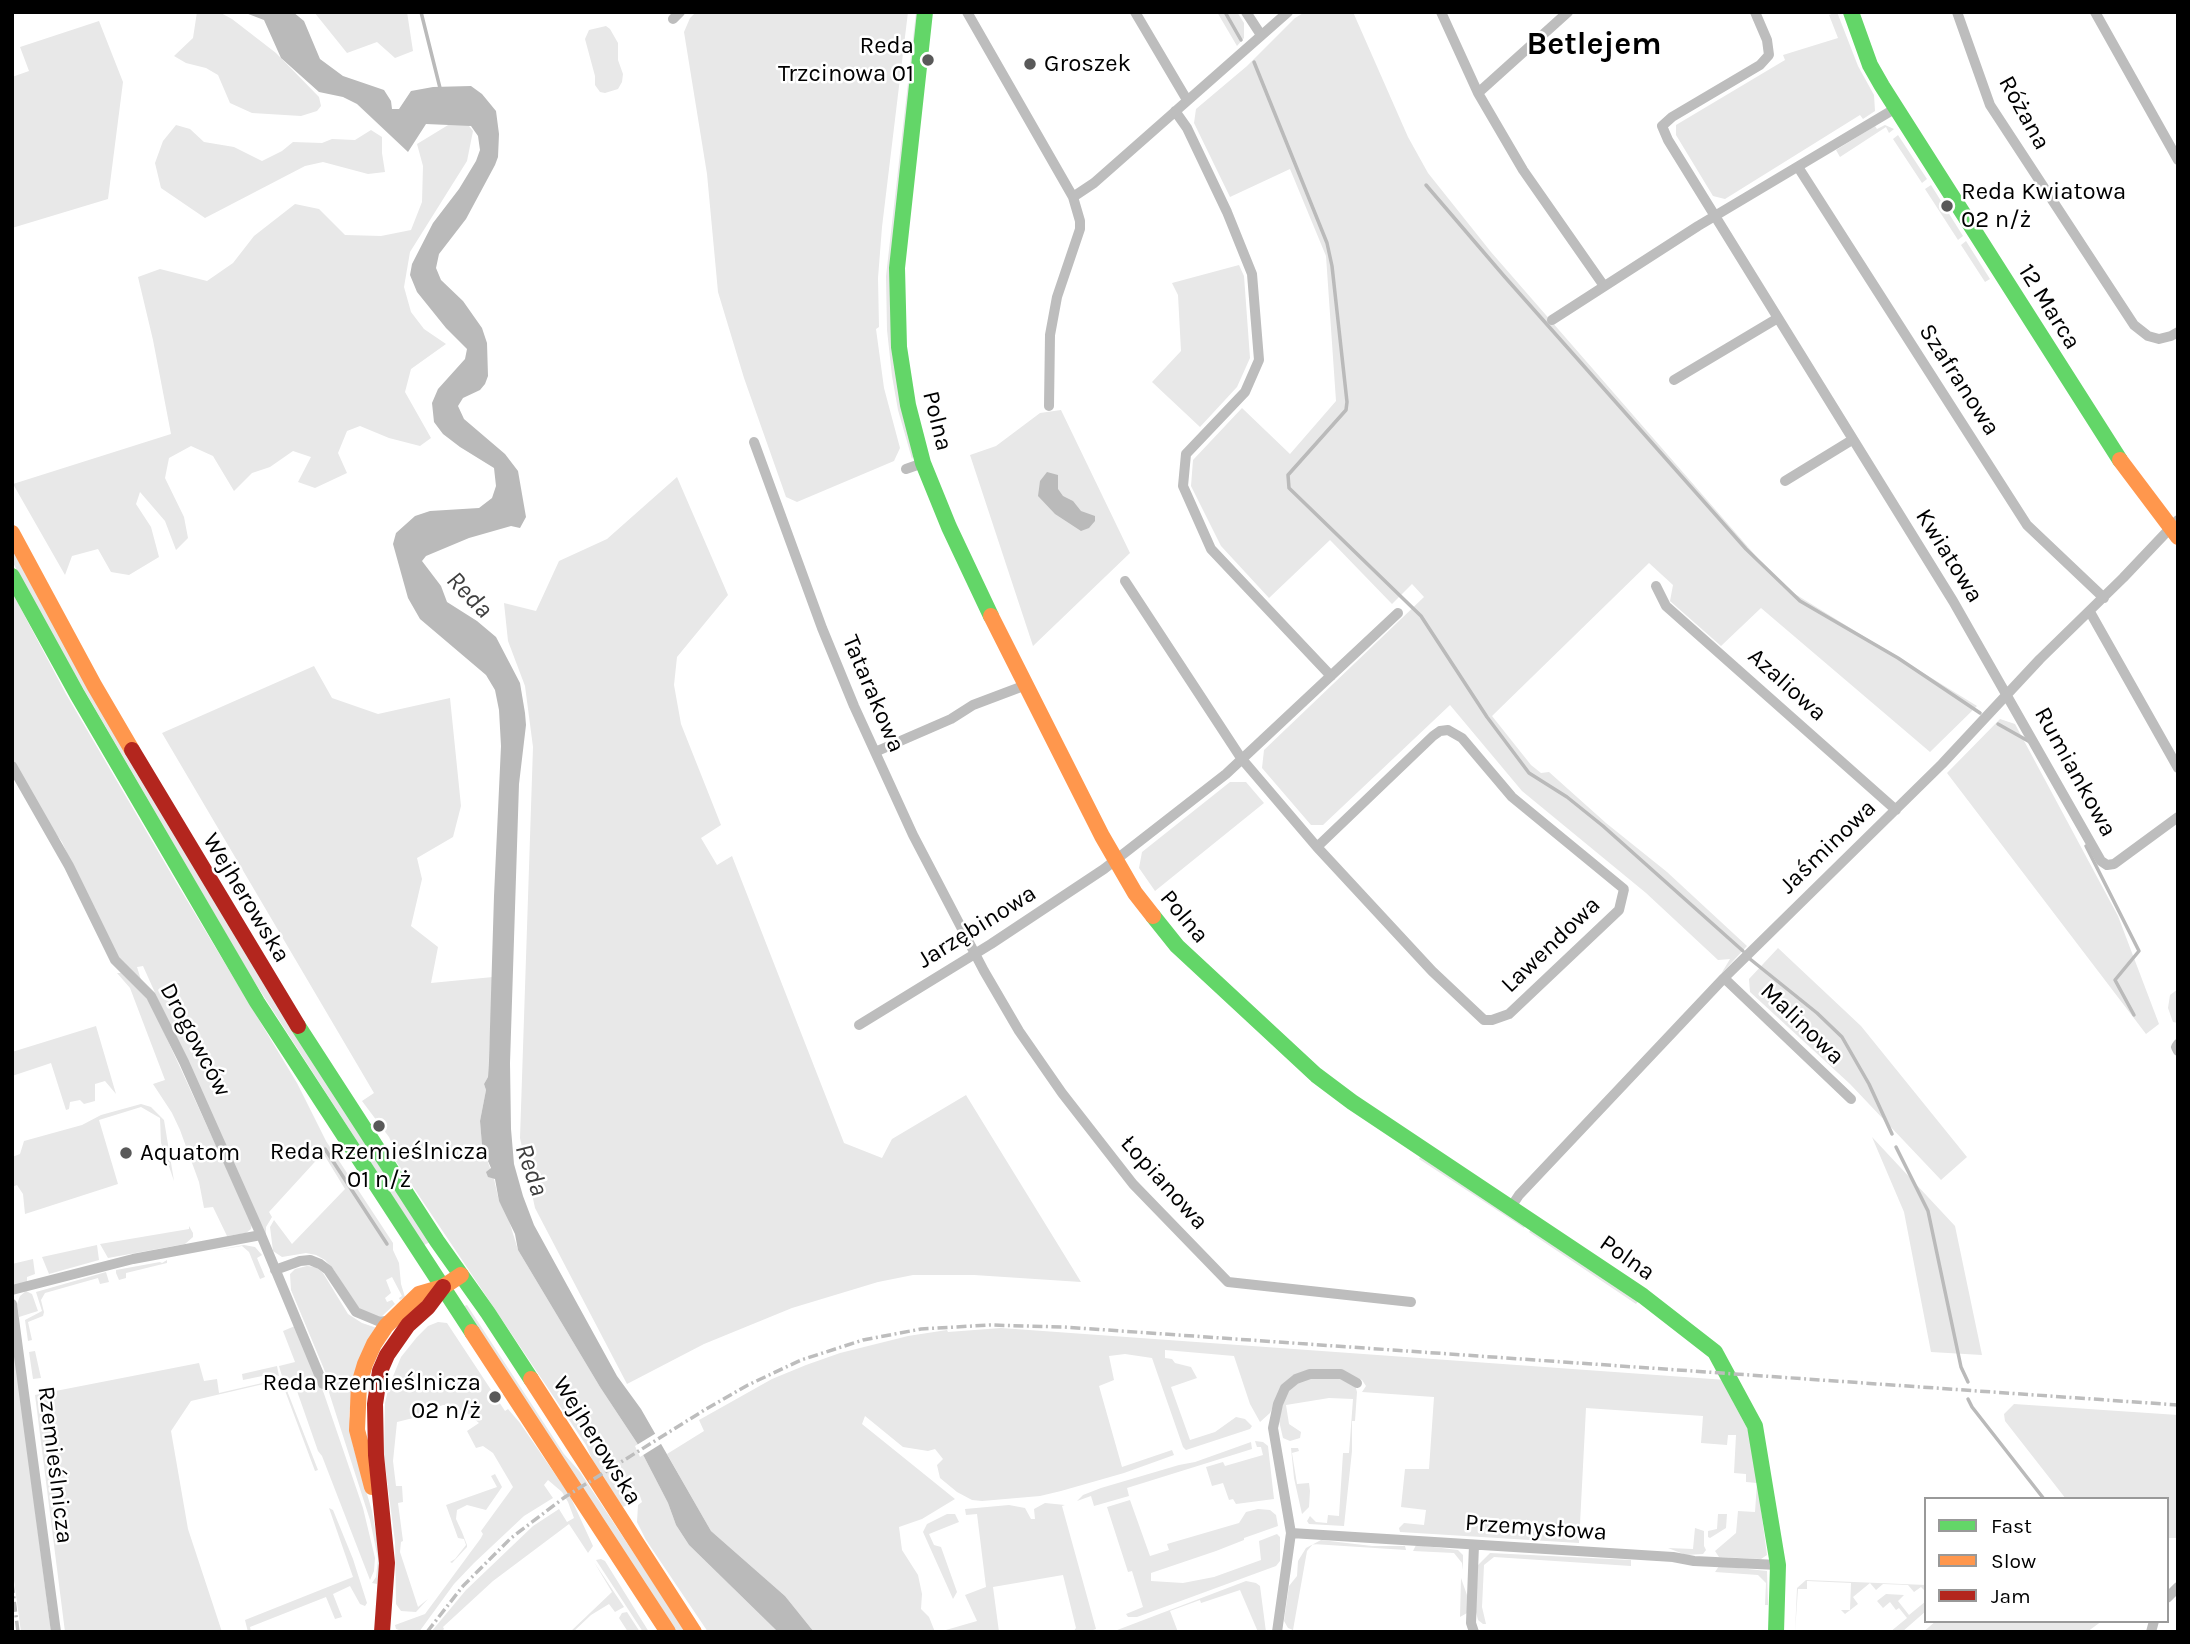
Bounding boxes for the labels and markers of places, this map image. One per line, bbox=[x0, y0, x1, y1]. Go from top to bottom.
place label: Reda Trzcinowa 01 bbox=[778, 32, 914, 88]
place label: Groszek bbox=[1044, 50, 1131, 78]
marker: Reda Trzcinowa 01 bbox=[920, 52, 936, 68]
marker: Groszek bbox=[1022, 56, 1038, 72]
place label: Reda Kwiatowa 02 n/ż bbox=[1961, 178, 2126, 234]
marker: Reda Kwiatowa 02 n/ż bbox=[1939, 198, 1955, 214]
marker: Reda Rzemieślnicza 01 n/ż bbox=[371, 1118, 387, 1134]
place label: Reda Rzemieślnicza 01 n/ż bbox=[270, 1138, 488, 1194]
place label: Aquatom bbox=[140, 1139, 240, 1167]
marker: Aquatom bbox=[118, 1145, 134, 1161]
place label: Reda Rzemieślnicza 02 n/ż bbox=[263, 1369, 481, 1425]
marker: Reda Rzemieślnicza 02 n/ż bbox=[487, 1389, 503, 1405]

